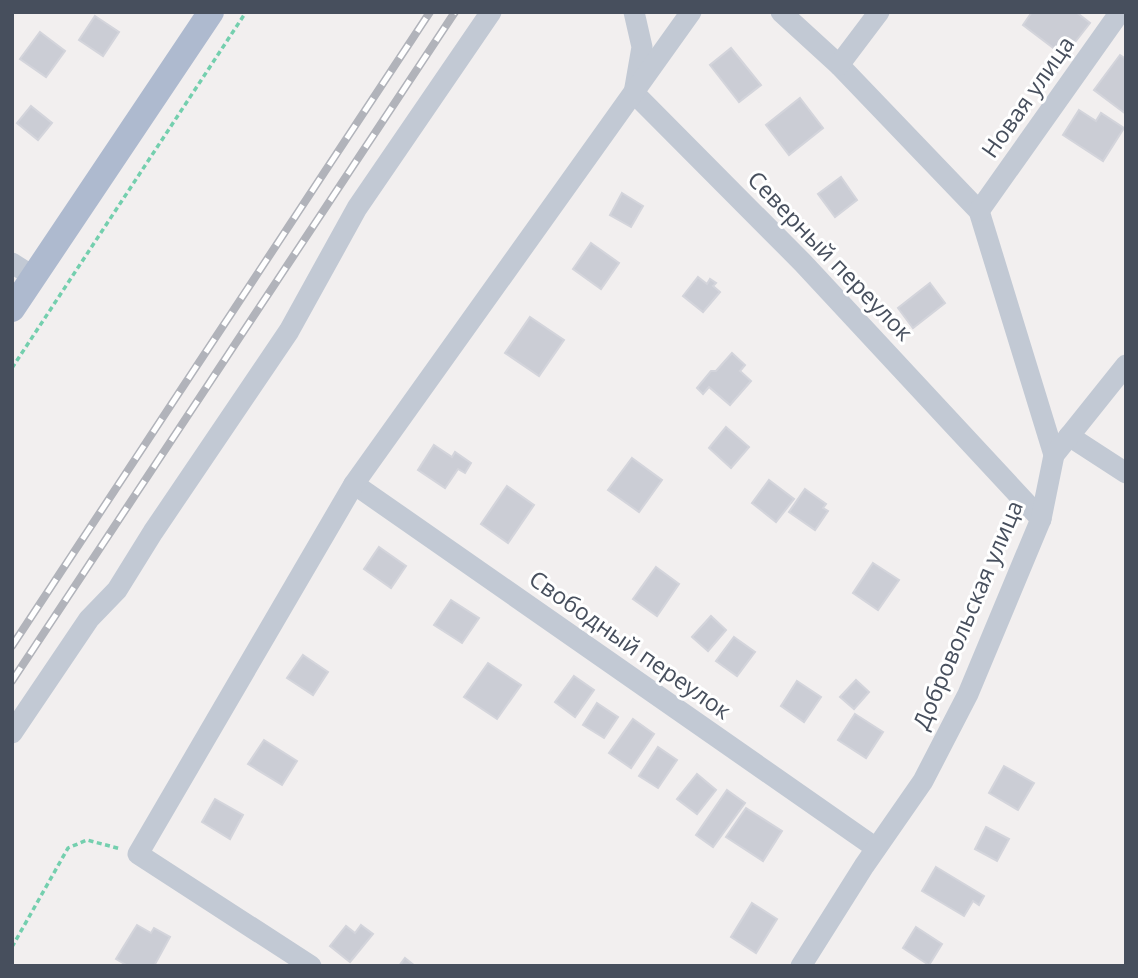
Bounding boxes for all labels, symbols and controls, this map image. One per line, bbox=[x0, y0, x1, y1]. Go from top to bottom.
street label: Новая улица bbox=[973, 29, 1081, 164]
street label: Северный переулок bbox=[741, 163, 920, 347]
street label: Добровольская улица bbox=[904, 495, 1030, 734]
street label: Свободный переулок bbox=[523, 562, 738, 726]

